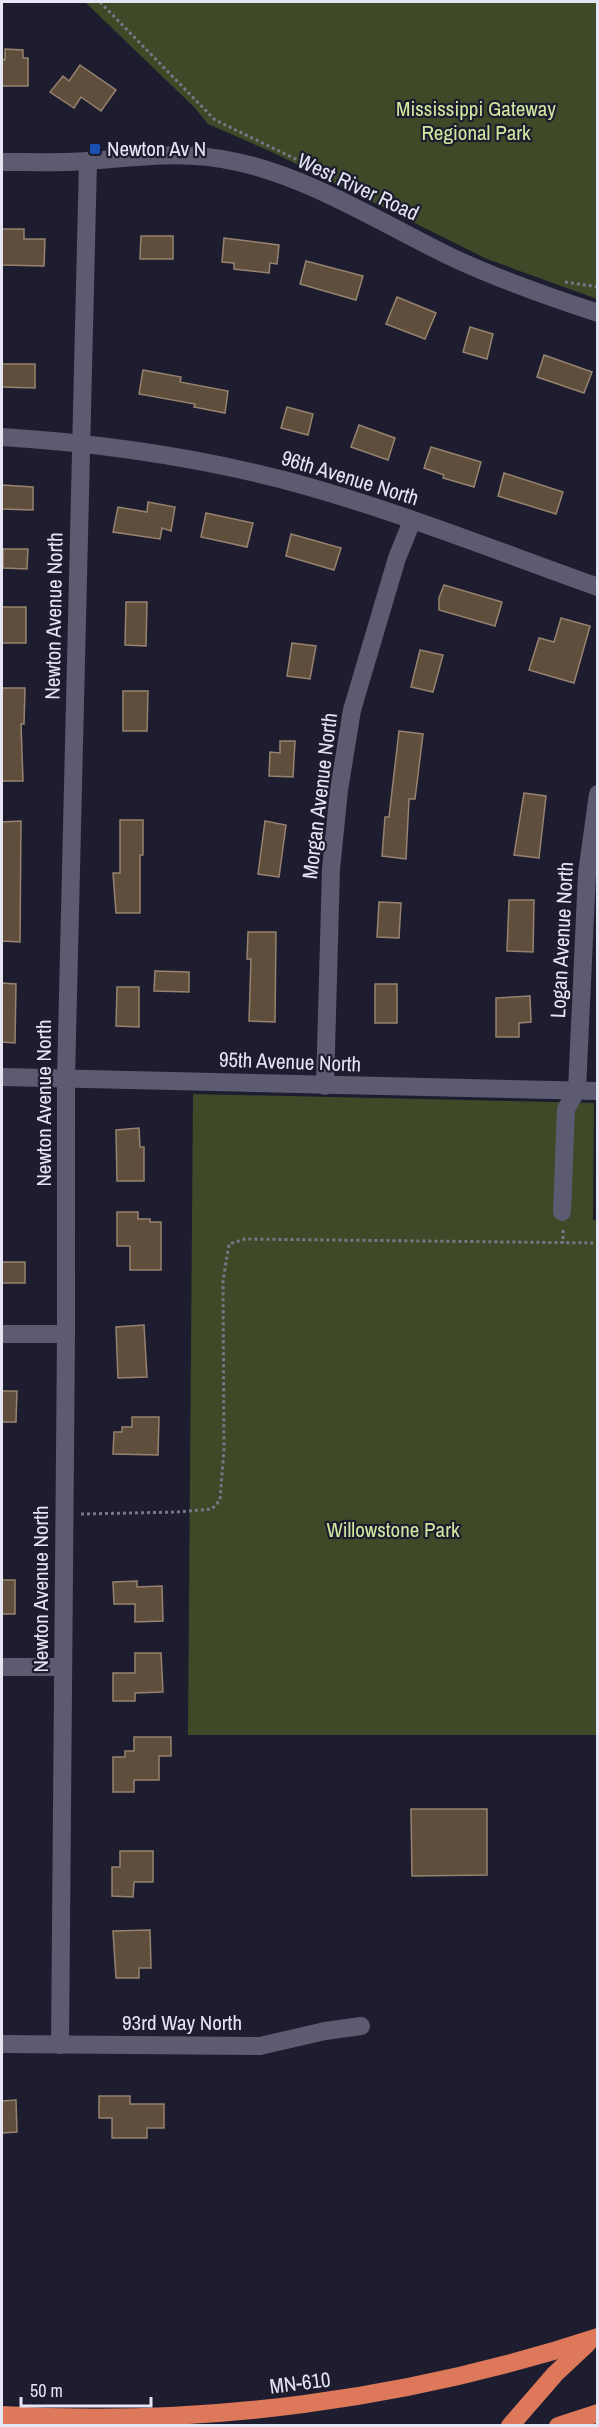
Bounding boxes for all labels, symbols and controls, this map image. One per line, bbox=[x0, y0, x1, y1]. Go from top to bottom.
park label: Mississippi Gateway Regional Park bbox=[396, 94, 556, 147]
place label: Newton Av N bbox=[107, 134, 206, 163]
marker: Newton Av N bbox=[88, 142, 102, 156]
street label: West River Road bbox=[293, 146, 424, 227]
street label: 96th Avenue North bbox=[278, 443, 422, 512]
street label: Newton Avenue North bbox=[38, 532, 69, 700]
street label: Morgan Avenue North bbox=[295, 711, 344, 881]
street label: Logan Avenue North bbox=[543, 861, 580, 1019]
street label: Newton Avenue North bbox=[29, 1019, 58, 1187]
street label: 95th Avenue North bbox=[218, 1045, 362, 1078]
street label: Newton Avenue North bbox=[26, 1505, 55, 1673]
park label: Willowstone Park bbox=[326, 1515, 460, 1544]
street label: 93rd Way North bbox=[122, 2008, 242, 2037]
street label: MN-610 bbox=[268, 2364, 332, 2401]
scale bar bbox=[21, 2370, 152, 2408]
text: 50 m bbox=[30, 2378, 63, 2403]

